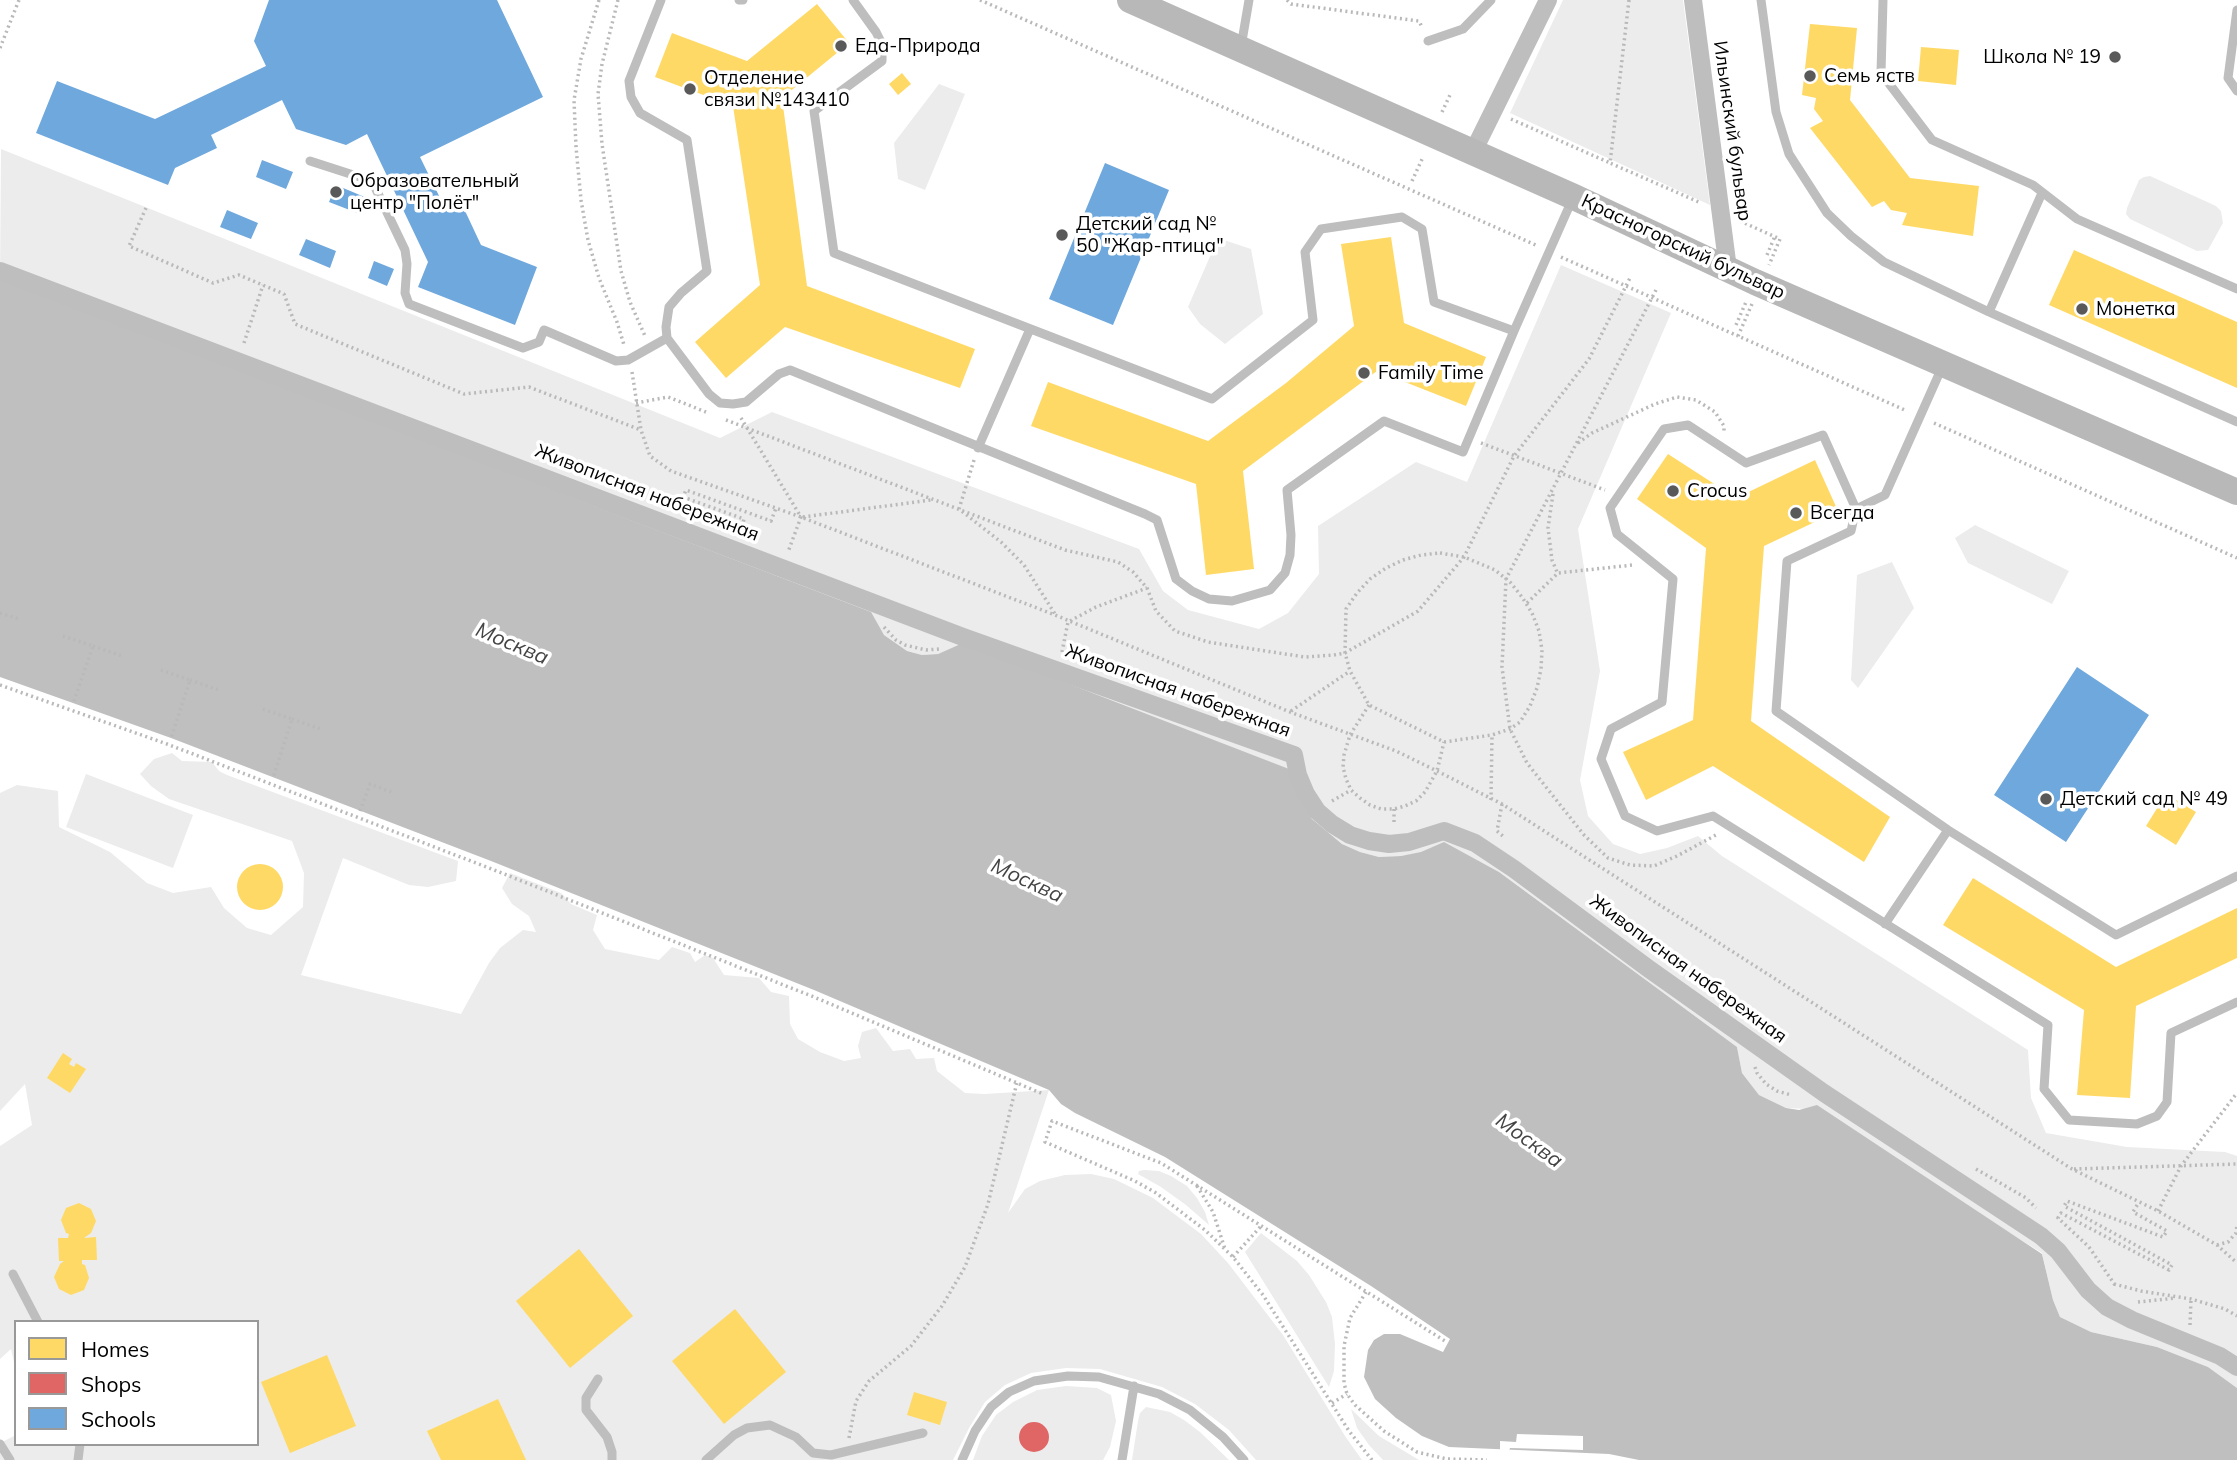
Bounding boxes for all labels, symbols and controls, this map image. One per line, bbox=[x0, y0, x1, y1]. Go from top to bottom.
place label: Еда-Природа bbox=[855, 35, 981, 57]
marker: Еда-Природа bbox=[833, 38, 849, 54]
street label: Ильинский бульвар bbox=[1708, 39, 1756, 223]
place label: Школа № 19 bbox=[1983, 46, 2101, 68]
marker: Школа № 19 bbox=[2107, 49, 2123, 65]
place label: Семь яств bbox=[1824, 65, 1915, 87]
place label: Отделение связи №143410 bbox=[704, 67, 850, 111]
marker: Семь яств bbox=[1802, 68, 1818, 84]
marker: Отделение связи №143410 bbox=[682, 81, 698, 97]
place label: Образовательный центр "Полёт" bbox=[350, 170, 519, 214]
marker: Образовательный центр "Полёт" bbox=[328, 184, 344, 200]
street label: Красногорский бульвар bbox=[1578, 190, 1788, 304]
place label: Детский сад № 50 "Жар-птица" bbox=[1076, 213, 1224, 257]
marker: Детский сад № 50 "Жар-птица" bbox=[1054, 227, 1070, 243]
place label: Монетка bbox=[2096, 298, 2176, 320]
marker: Монетка bbox=[2074, 301, 2090, 317]
place label: Family Time bbox=[1378, 362, 1483, 384]
marker: Family Time bbox=[1356, 365, 1372, 381]
street label: Живописная набережная bbox=[532, 440, 762, 546]
place label: Crocus bbox=[1687, 480, 1747, 502]
marker: Crocus bbox=[1665, 483, 1681, 499]
place label: Всегда bbox=[1810, 502, 1875, 524]
marker: Всегда bbox=[1788, 505, 1804, 521]
water label: Москва bbox=[472, 617, 552, 671]
street label: Живописная набережная bbox=[1062, 640, 1294, 742]
place label: Детский сад № 49 bbox=[2060, 788, 2228, 810]
marker: Детский сад № 49 bbox=[2038, 791, 2054, 807]
water label: Москва bbox=[987, 853, 1067, 909]
street label: Живописная набережная bbox=[1585, 890, 1791, 1048]
water label: Москва bbox=[1491, 1108, 1567, 1174]
legend bbox=[14, 1320, 259, 1446]
text: Homes bbox=[81, 1336, 149, 1362]
text: Shops bbox=[81, 1371, 141, 1397]
text: Schools bbox=[81, 1406, 156, 1432]

